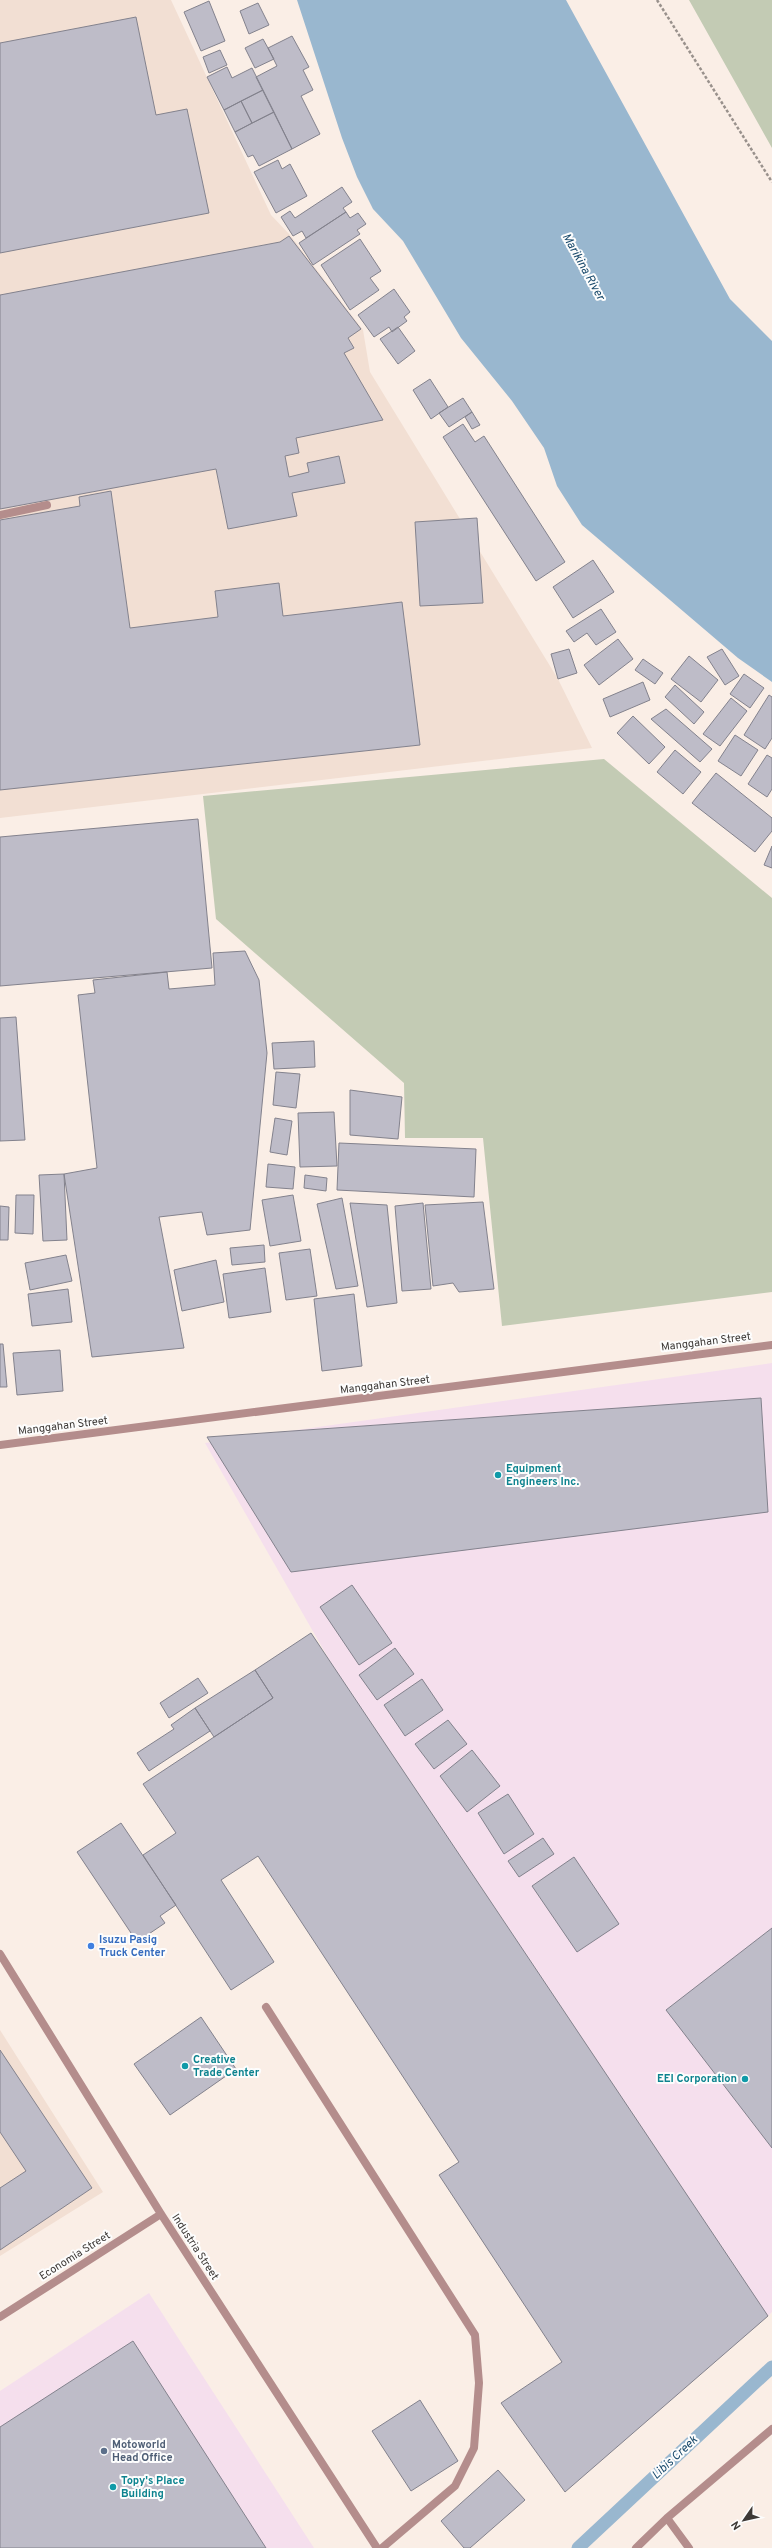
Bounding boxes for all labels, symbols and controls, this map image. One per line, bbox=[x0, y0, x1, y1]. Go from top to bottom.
water label: Marikina River bbox=[558, 231, 609, 305]
street label: Manggahan Street bbox=[660, 1330, 752, 1354]
street label: Manggahan Street bbox=[339, 1373, 431, 1397]
street label: Manggahan Street bbox=[17, 1414, 109, 1438]
place label: Equipment Engineers Inc. bbox=[506, 1462, 579, 1489]
marker: Equipment Engineers Inc. bbox=[493, 1470, 503, 1480]
place label: Isuzu Pasig Truck Center bbox=[99, 1933, 166, 1960]
marker: Isuzu Pasig Truck Center bbox=[86, 1941, 96, 1951]
place label: Creative Trade Center bbox=[193, 2053, 260, 2080]
marker: Creative Trade Center bbox=[180, 2061, 190, 2071]
place label: EEI Corporation bbox=[657, 2072, 737, 2086]
marker: EEI Corporation bbox=[740, 2074, 750, 2084]
street label: Industria Street bbox=[168, 2211, 222, 2283]
street label: Economia Street bbox=[37, 2229, 113, 2283]
water label: Libis Creek bbox=[649, 2432, 702, 2483]
place label: Motoworld Head Office bbox=[112, 2438, 173, 2465]
marker: Motoworld Head Office bbox=[99, 2446, 109, 2456]
place label: Topy's Place Building bbox=[121, 2474, 185, 2501]
marker: Topy's Place Building bbox=[108, 2482, 118, 2492]
north arrow bbox=[724, 2500, 764, 2540]
text: N bbox=[729, 2518, 745, 2532]

